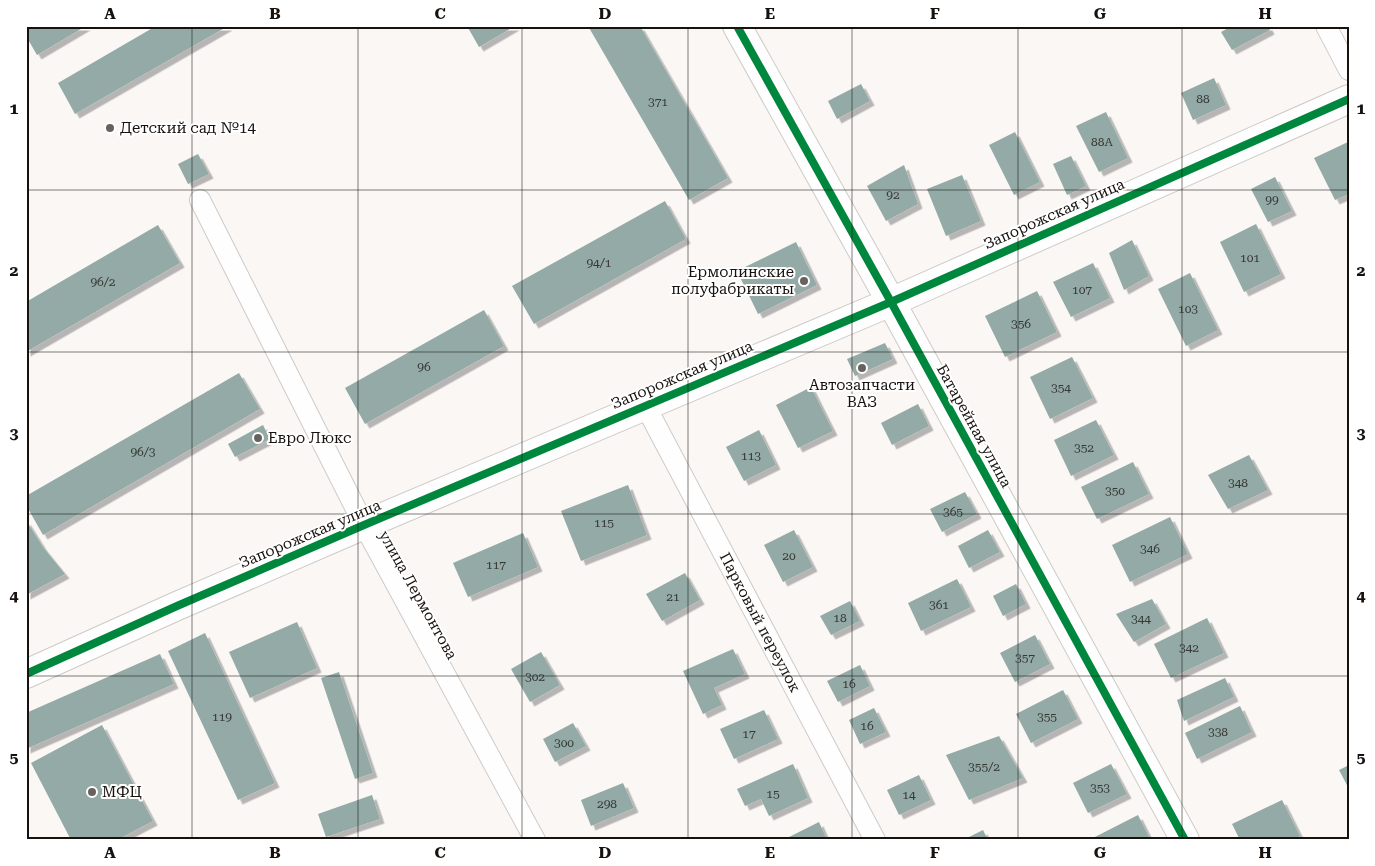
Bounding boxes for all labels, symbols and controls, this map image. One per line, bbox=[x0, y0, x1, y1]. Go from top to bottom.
text: A bbox=[104, 4, 116, 23]
text: B bbox=[269, 4, 281, 23]
text: C bbox=[434, 4, 446, 23]
text: D bbox=[599, 4, 612, 23]
text: E bbox=[765, 4, 775, 23]
text: F bbox=[930, 4, 940, 23]
text: G bbox=[1094, 4, 1107, 23]
text: H bbox=[1258, 4, 1272, 23]
house number: 88 bbox=[1196, 92, 1210, 106]
house number: 371 bbox=[648, 95, 668, 109]
text: 1 bbox=[10, 99, 19, 118]
text: 1 bbox=[1357, 99, 1366, 118]
place label: Детский сад №14 bbox=[120, 119, 256, 137]
marker: Детский сад №14 bbox=[104, 122, 116, 134]
house number: 88А bbox=[1091, 135, 1114, 149]
street label: Запорожская улица bbox=[981, 175, 1127, 253]
house number: 92 bbox=[886, 188, 900, 202]
house number: 99 bbox=[1265, 193, 1279, 207]
house number: 101 bbox=[1240, 251, 1260, 265]
house number: 94/1 bbox=[586, 256, 612, 270]
text: 2 bbox=[10, 261, 19, 280]
text: 2 bbox=[1357, 261, 1366, 280]
place label: Ермолинские полуфабрикаты bbox=[671, 263, 794, 298]
house number: 96/2 bbox=[90, 275, 116, 289]
marker: Ермолинские полуфабрикаты bbox=[798, 275, 810, 287]
house number: 107 bbox=[1072, 283, 1092, 297]
house number: 103 bbox=[1178, 302, 1198, 316]
house number: 356 bbox=[1011, 317, 1031, 331]
street label: Запорожская улица bbox=[608, 337, 756, 413]
house number: 96 bbox=[417, 360, 431, 374]
street label: Батарейная улица bbox=[933, 361, 1015, 491]
marker: Автозапчасти ВАЗ bbox=[856, 362, 868, 374]
place label: Автозапчасти ВАЗ bbox=[809, 376, 915, 411]
house number: 354 bbox=[1051, 381, 1071, 395]
text: 3 bbox=[10, 424, 19, 443]
text: 3 bbox=[1357, 424, 1366, 443]
place label: Евро Люкс bbox=[268, 429, 351, 447]
marker: Евро Люкс bbox=[252, 432, 264, 444]
house number: 352 bbox=[1074, 441, 1094, 455]
house number: 96/3 bbox=[130, 445, 156, 459]
house number: 113 bbox=[741, 449, 761, 463]
house number: 348 bbox=[1228, 476, 1248, 490]
house number: 350 bbox=[1105, 484, 1125, 498]
street label: Запорожская улица bbox=[236, 496, 384, 572]
house number: 365 bbox=[943, 505, 963, 519]
house number: 115 bbox=[594, 516, 614, 530]
street label: улица Лермонтова bbox=[375, 527, 461, 663]
house number: 346 bbox=[1140, 542, 1160, 556]
street label: Парковый переулок bbox=[716, 549, 805, 696]
house number: 20 bbox=[782, 549, 796, 563]
house number: 117 bbox=[486, 558, 506, 572]
text: 4 bbox=[10, 586, 19, 605]
text: 4 bbox=[1357, 586, 1366, 605]
house number: 21 bbox=[666, 590, 680, 604]
house number: 361 bbox=[929, 598, 949, 612]
house number: 18 bbox=[833, 611, 847, 625]
house number: 344 bbox=[1131, 612, 1151, 626]
house number: 342 bbox=[1179, 641, 1199, 655]
house number: 357 bbox=[1015, 651, 1035, 665]
house number: 302 bbox=[525, 670, 545, 684]
house number: 16 bbox=[842, 677, 856, 691]
house number: 119 bbox=[212, 710, 232, 724]
house number: 355 bbox=[1037, 710, 1057, 724]
house number: 16 bbox=[860, 719, 874, 733]
house number: 338 bbox=[1208, 725, 1228, 739]
house number: 17 bbox=[742, 727, 756, 741]
house number: 300 bbox=[554, 736, 574, 750]
text: 5 bbox=[10, 748, 19, 767]
text: 5 bbox=[1357, 748, 1366, 767]
house number: 355/2 bbox=[968, 760, 1000, 774]
house number: 353 bbox=[1090, 781, 1110, 795]
place label: МФЦ bbox=[102, 783, 142, 801]
marker: МФЦ bbox=[86, 786, 98, 798]
house number: 15 bbox=[766, 787, 780, 801]
house number: 14 bbox=[902, 788, 916, 802]
house number: 298 bbox=[597, 797, 617, 811]
text: A bbox=[104, 843, 116, 862]
text: B bbox=[269, 843, 281, 862]
text: C bbox=[434, 843, 446, 862]
text: D bbox=[599, 843, 612, 862]
text: E bbox=[765, 843, 775, 862]
text: F bbox=[930, 843, 940, 862]
text: G bbox=[1094, 843, 1107, 862]
text: H bbox=[1258, 843, 1272, 862]

